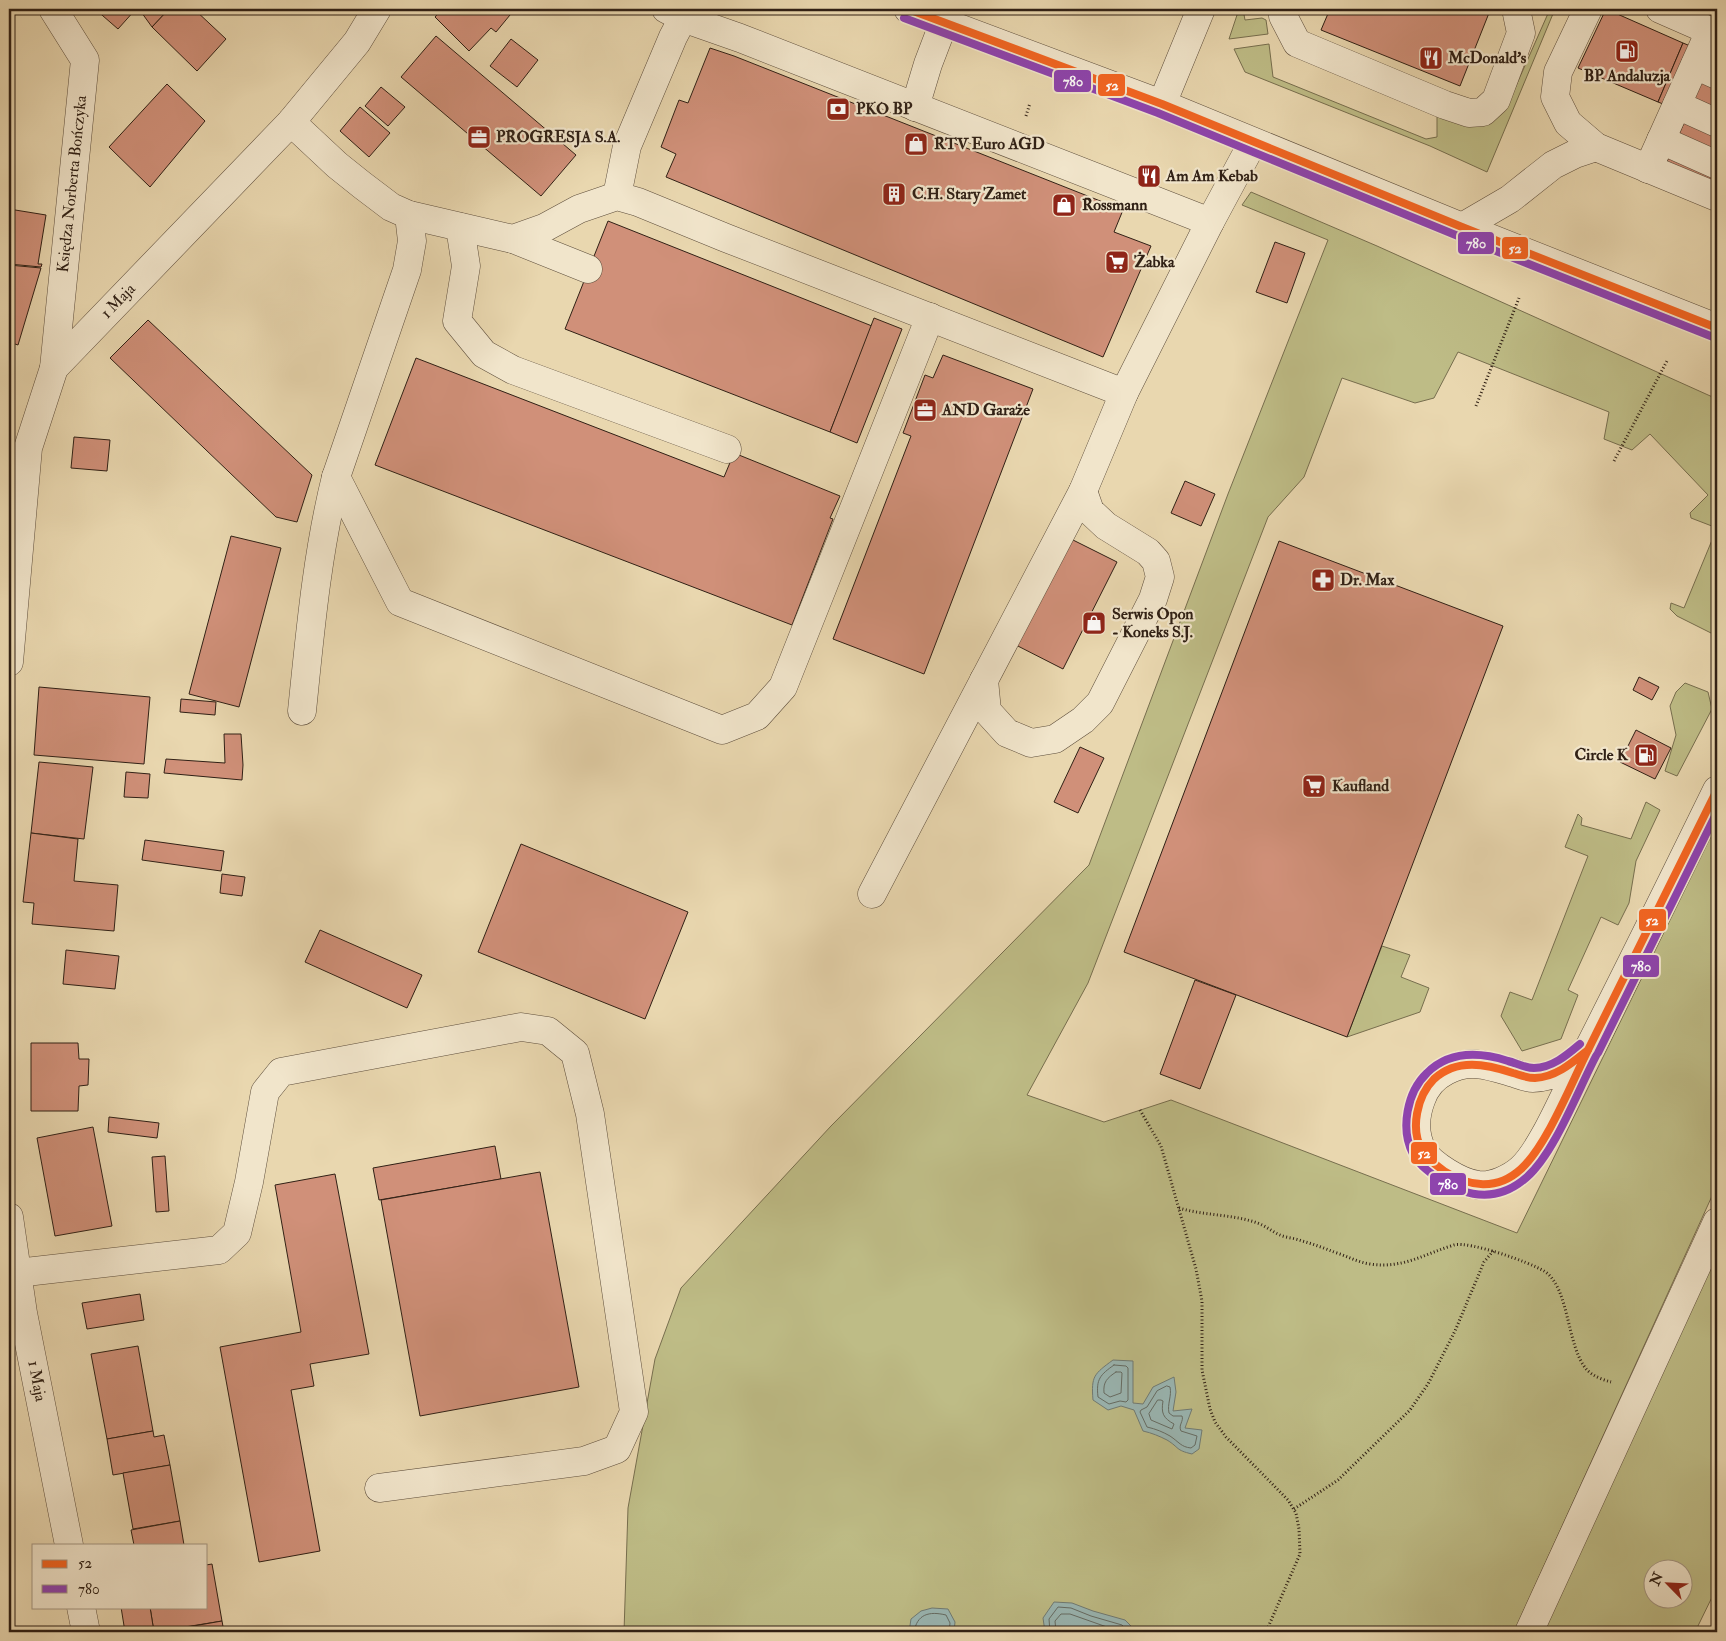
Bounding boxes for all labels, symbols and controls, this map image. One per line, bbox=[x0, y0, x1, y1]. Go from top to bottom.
fuel station icon: BP Andaluzja bbox=[1614, 38, 1640, 64]
restaurant icon: McDonald's bbox=[1418, 45, 1444, 71]
place label: McDonald's bbox=[1447, 48, 1527, 68]
place label: BP Andaluzja bbox=[1584, 66, 1671, 86]
line badge: 780 bbox=[1053, 69, 1092, 93]
text: 780 bbox=[1063, 73, 1083, 90]
line badge: 52 bbox=[1097, 73, 1126, 97]
text: 52 bbox=[1105, 77, 1119, 94]
street label: Księdza Norberta Bończyka bbox=[53, 94, 91, 274]
bank icon: PKO BP bbox=[825, 96, 851, 122]
place label: PKO BP bbox=[856, 99, 913, 119]
office icon: PROGRESJA S.A. bbox=[466, 124, 492, 150]
place label: PROGRESJA S.A. bbox=[496, 127, 620, 148]
shop icon: RTV Euro AGD bbox=[903, 131, 929, 157]
place label: RTV Euro AGD bbox=[934, 134, 1045, 154]
restaurant icon: Am Am Kebab bbox=[1136, 163, 1162, 189]
place label: Am Am Kebab bbox=[1165, 166, 1258, 186]
building icon: C.H. Stary Zamet bbox=[881, 181, 907, 207]
place label: C.H. Stary Zamet bbox=[912, 184, 1027, 205]
shop icon: Rossmann bbox=[1051, 192, 1077, 218]
place label: Rossmann bbox=[1082, 195, 1148, 215]
line badge: 780 bbox=[1457, 231, 1495, 255]
text: 780 bbox=[1466, 235, 1486, 252]
line badge: 52 bbox=[1501, 236, 1529, 260]
text: 52 bbox=[1508, 240, 1522, 257]
supermarket icon: Żabka bbox=[1104, 249, 1130, 275]
place label: Żabka bbox=[1134, 251, 1175, 272]
street label: 1 Maja bbox=[96, 279, 140, 323]
office icon: AND Garaże bbox=[912, 397, 938, 423]
place label: AND Garaże bbox=[941, 400, 1030, 420]
pharmacy icon: Dr. Max bbox=[1310, 567, 1336, 593]
place label: Dr. Max bbox=[1340, 570, 1395, 590]
place label: Serwis Opon - Koneks S.J. bbox=[1112, 604, 1194, 643]
shop icon: Serwis Opon - Koneks S.J. bbox=[1081, 610, 1107, 636]
fuel station icon: Circle K bbox=[1633, 742, 1659, 768]
place label: Circle K bbox=[1575, 745, 1629, 765]
supermarket icon: Kaufland bbox=[1301, 773, 1327, 799]
place label: Kaufland bbox=[1332, 776, 1389, 796]
line badge: 52 bbox=[1638, 908, 1667, 932]
text: 52 bbox=[1645, 912, 1659, 929]
line badge: 780 bbox=[1622, 954, 1660, 978]
text: 780 bbox=[1631, 958, 1651, 975]
line badge: 52 bbox=[1410, 1141, 1438, 1165]
text: 52 bbox=[1417, 1145, 1431, 1162]
line badge: 780 bbox=[1429, 1172, 1467, 1196]
text: 780 bbox=[1438, 1176, 1458, 1193]
street label: 1 Maja bbox=[23, 1359, 51, 1404]
legend bbox=[32, 1544, 208, 1608]
text: 52 bbox=[78, 1554, 93, 1573]
north arrow bbox=[1644, 1558, 1694, 1608]
text: N bbox=[1646, 1569, 1667, 1589]
text: 780 bbox=[78, 1580, 100, 1599]

